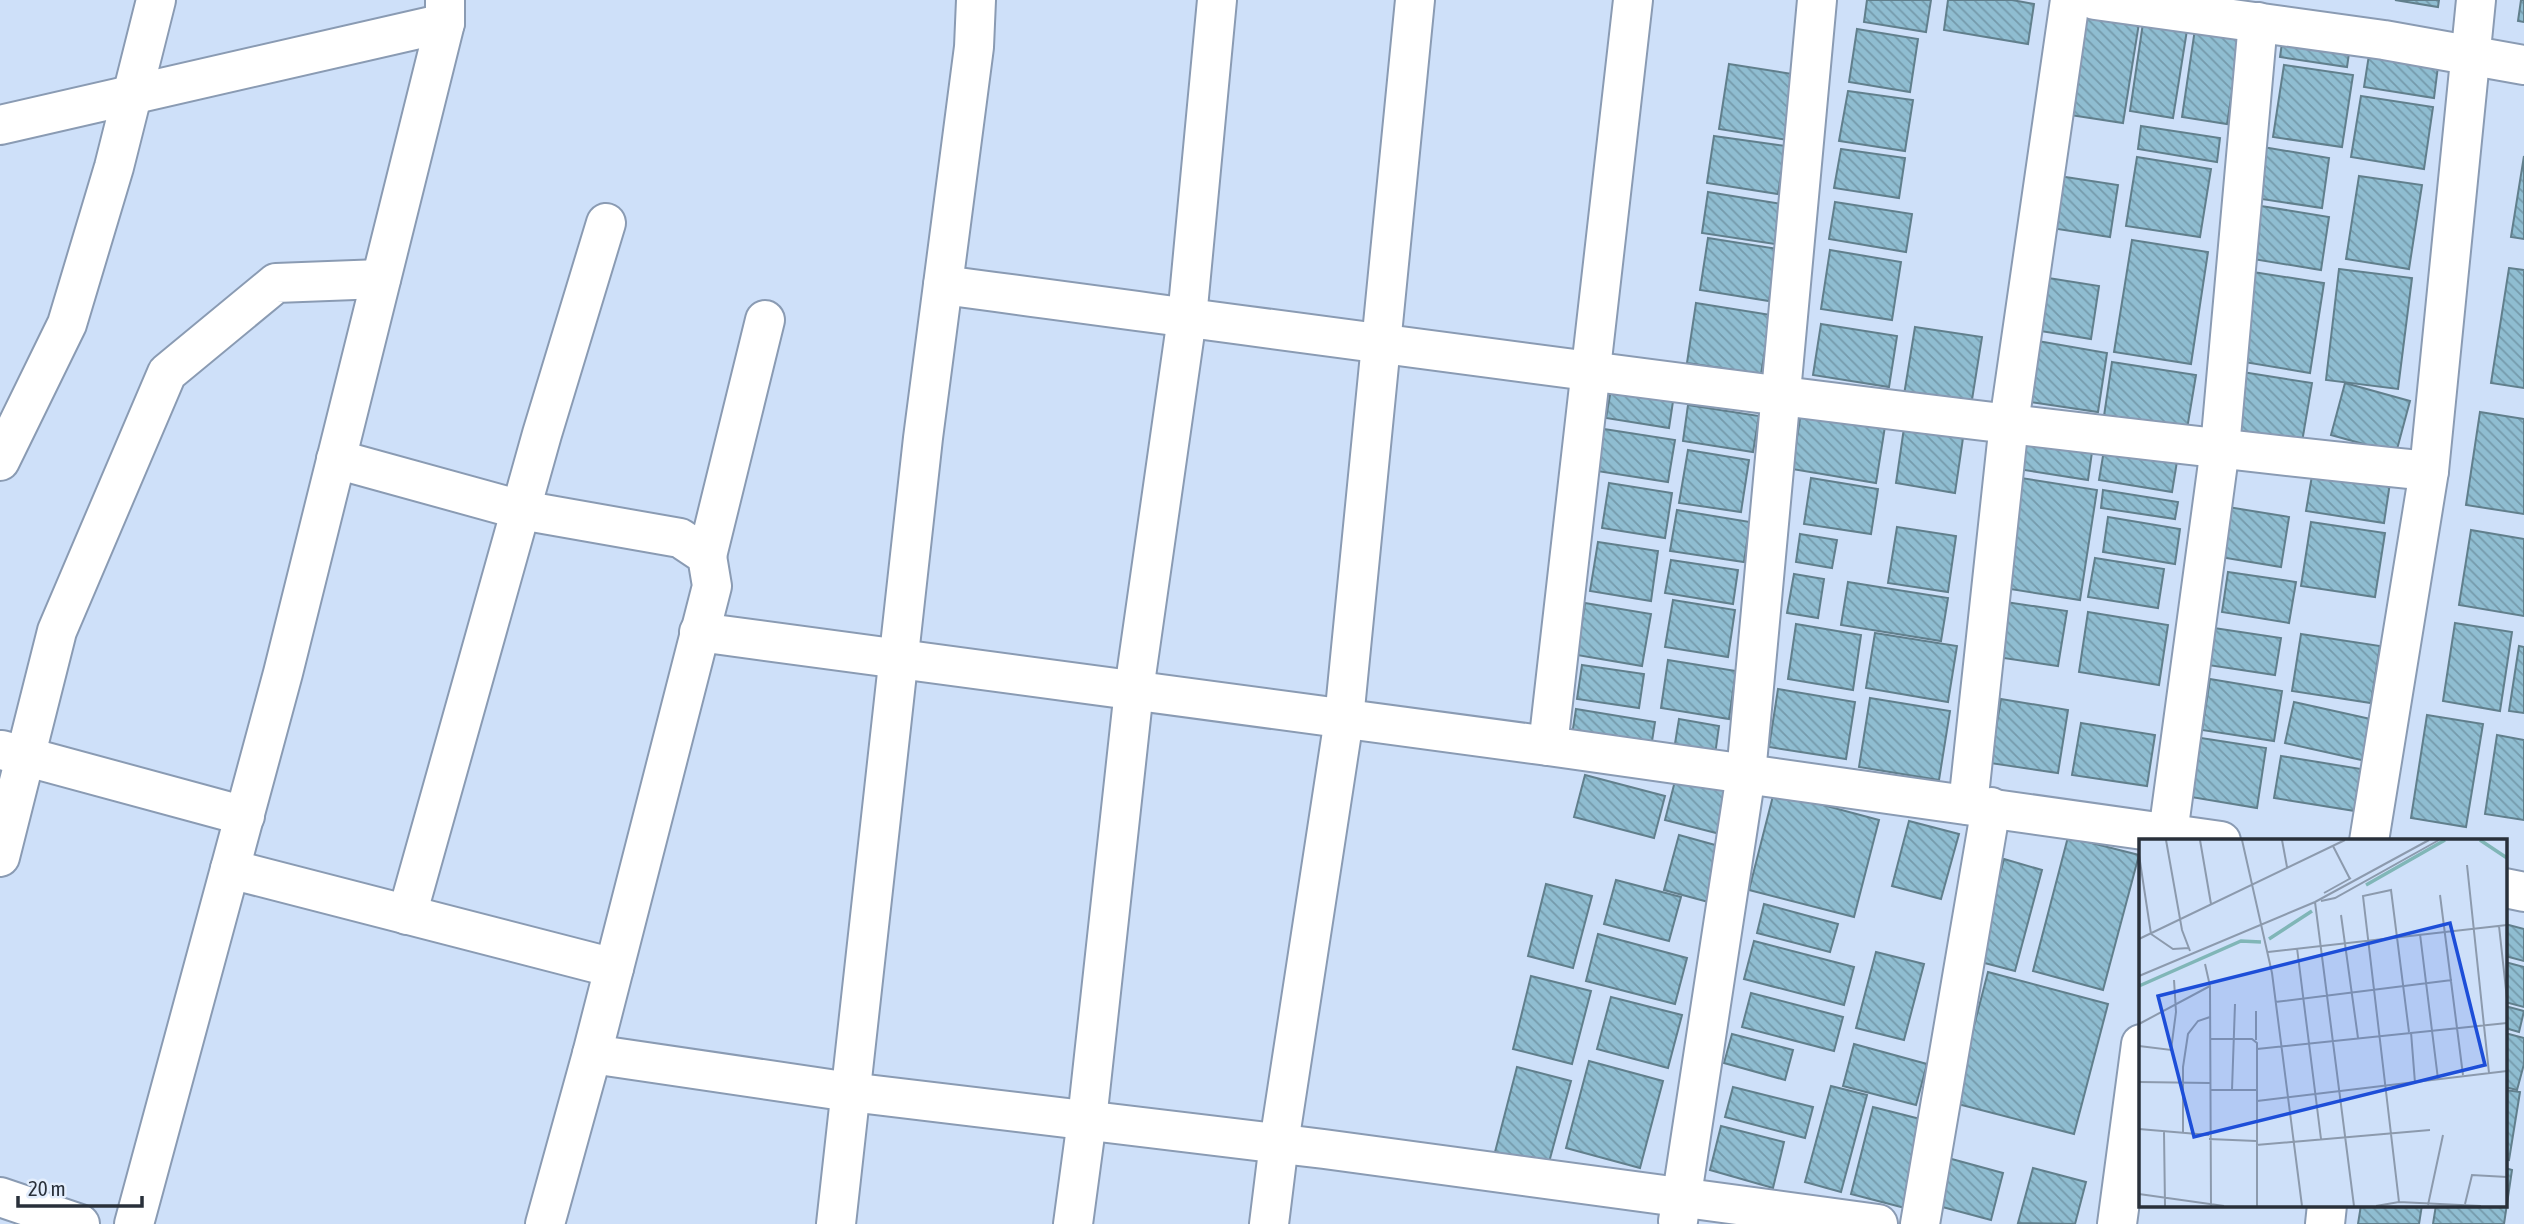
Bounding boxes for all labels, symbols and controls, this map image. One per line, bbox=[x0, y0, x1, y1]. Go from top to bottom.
inset map bbox=[2139, 839, 2506, 1206]
scale bar bbox=[18, 1164, 142, 1208]
text: 20 m bbox=[28, 1176, 66, 1200]

